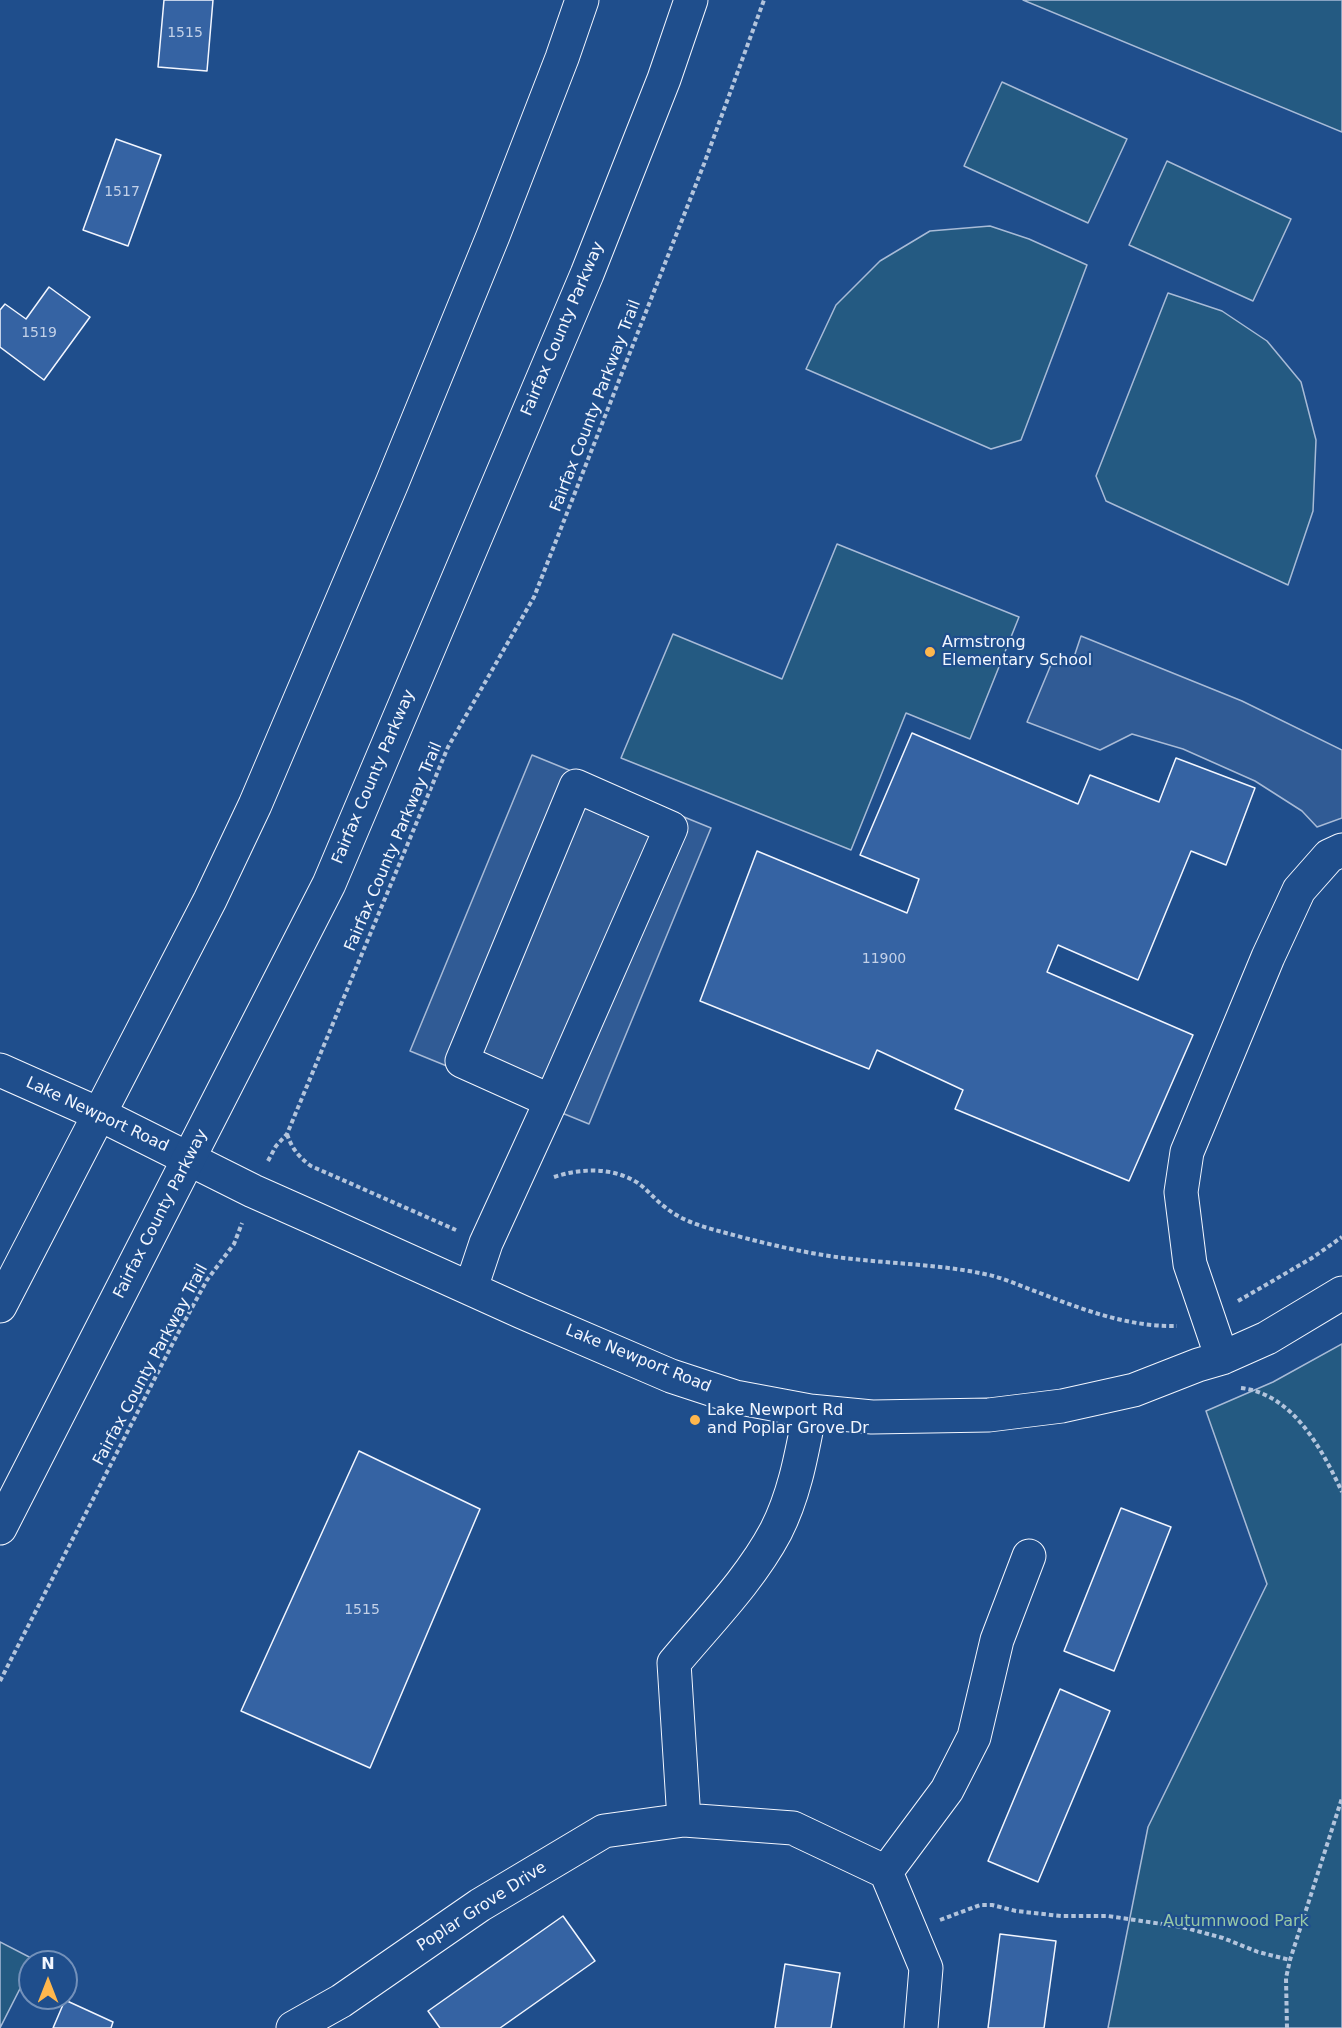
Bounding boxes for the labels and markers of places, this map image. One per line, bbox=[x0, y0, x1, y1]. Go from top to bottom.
place label: Armstrong Elementary School bbox=[942, 633, 1092, 671]
marker: Armstrong Elementary School bbox=[923, 645, 937, 659]
place label: Lake Newport Rd and Poplar Grove Dr bbox=[707, 1401, 869, 1439]
marker: Lake Newport Rd and Poplar Grove Dr bbox=[688, 1413, 702, 1427]

